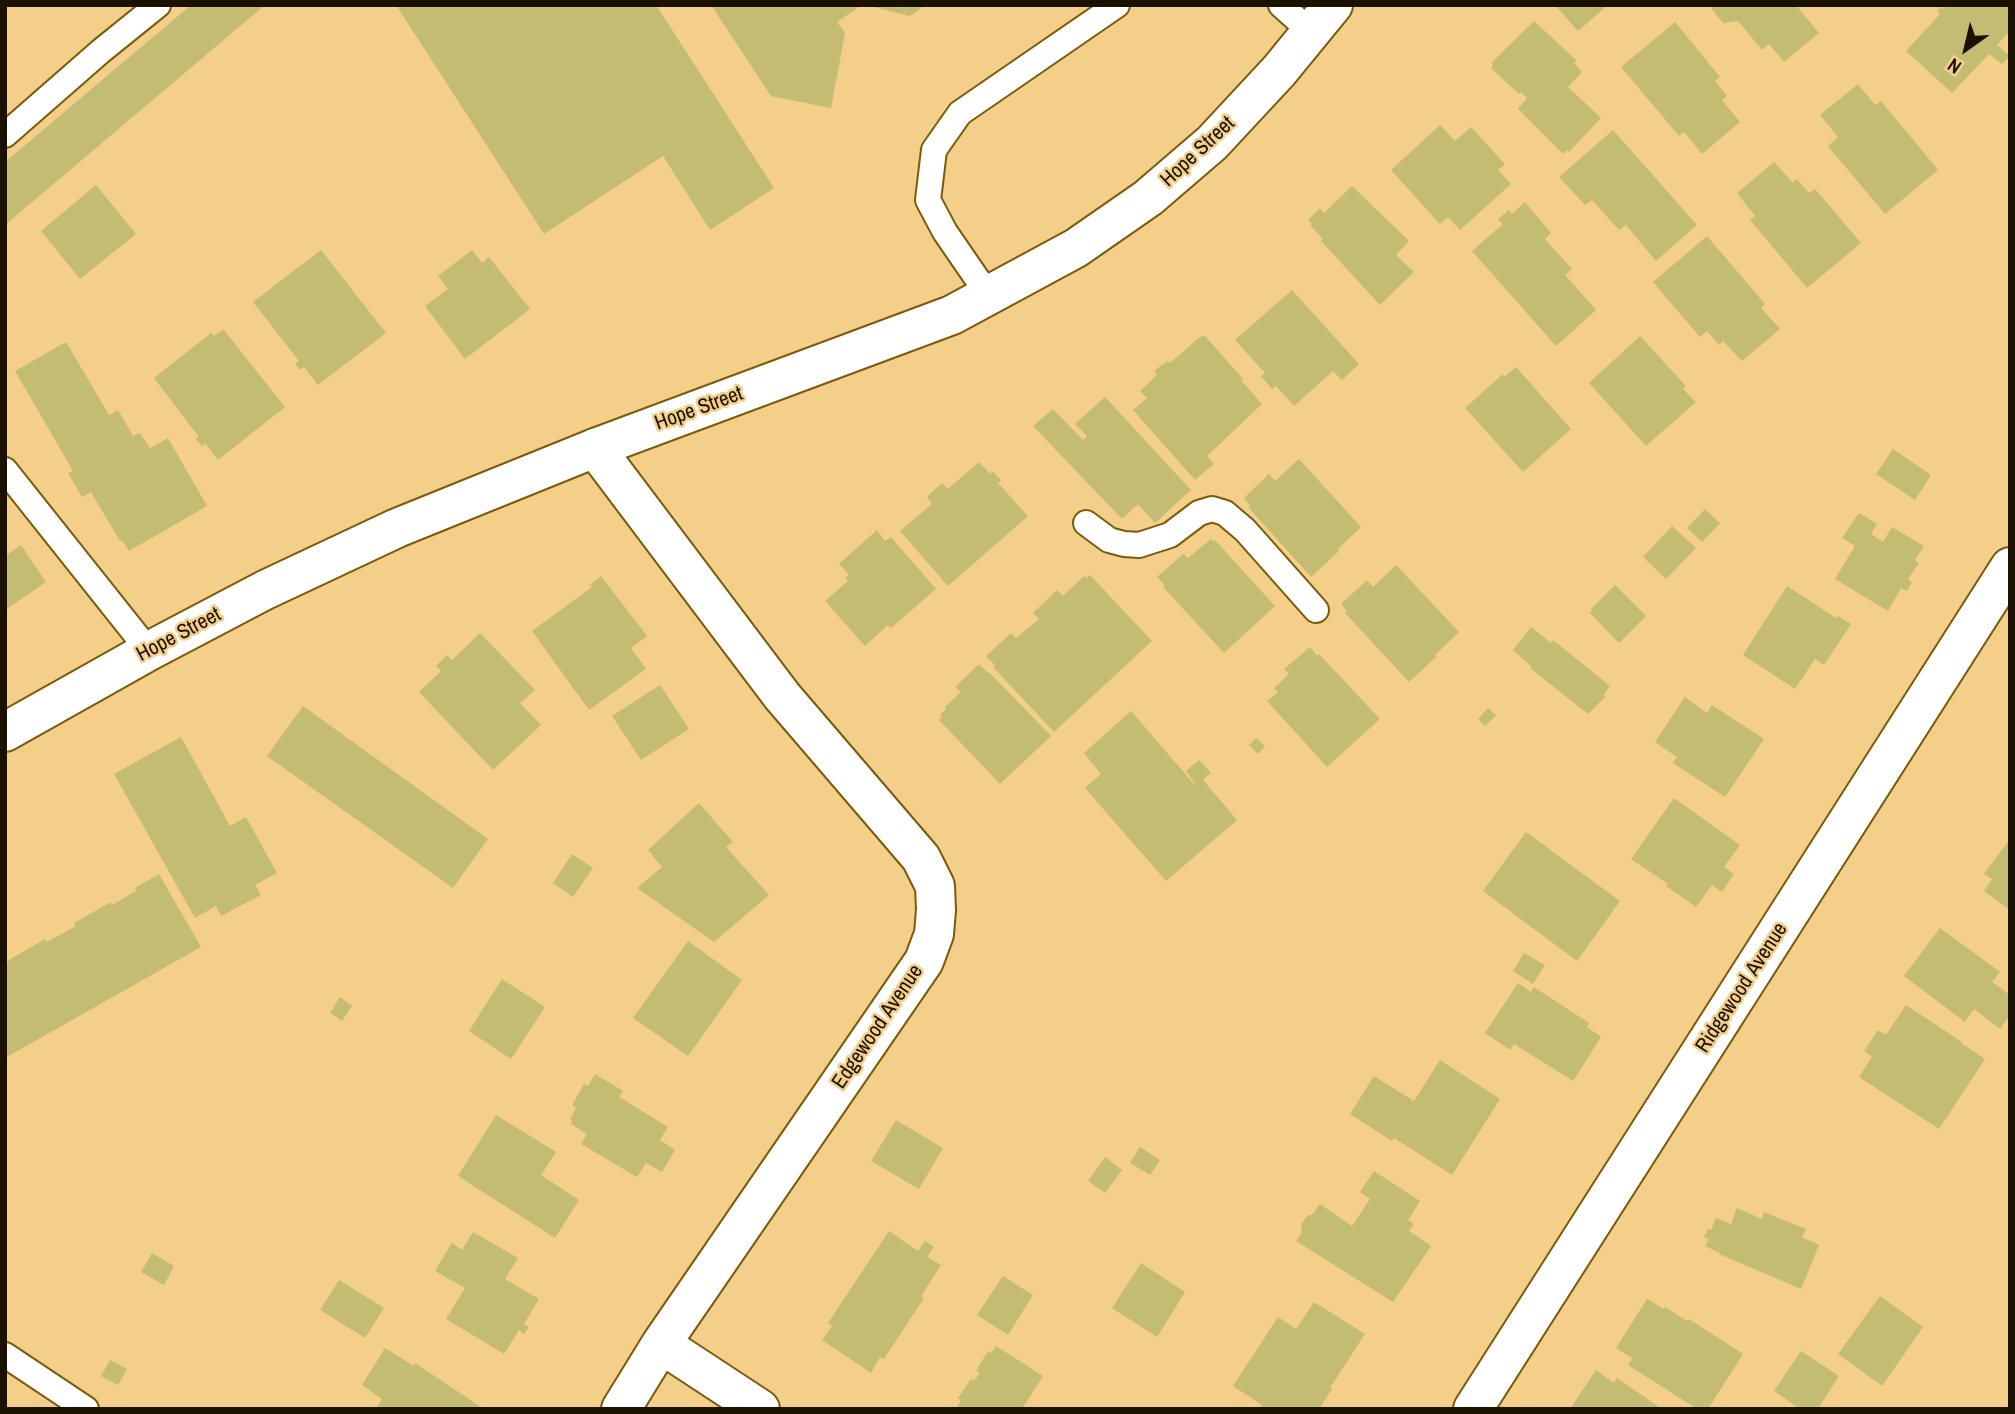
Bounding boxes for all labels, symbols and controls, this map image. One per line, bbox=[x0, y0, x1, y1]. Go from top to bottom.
north arrow bbox=[1931, 14, 2001, 84]
text: N bbox=[1942, 52, 1966, 80]
street label: Hope Street bbox=[1156, 111, 1240, 193]
street label: Hope Street bbox=[652, 381, 746, 437]
street label: Hope Street bbox=[133, 602, 225, 668]
street label: Ridgewood Avenue bbox=[1691, 918, 1793, 1058]
street label: Edgewood Avenue bbox=[827, 960, 929, 1094]

